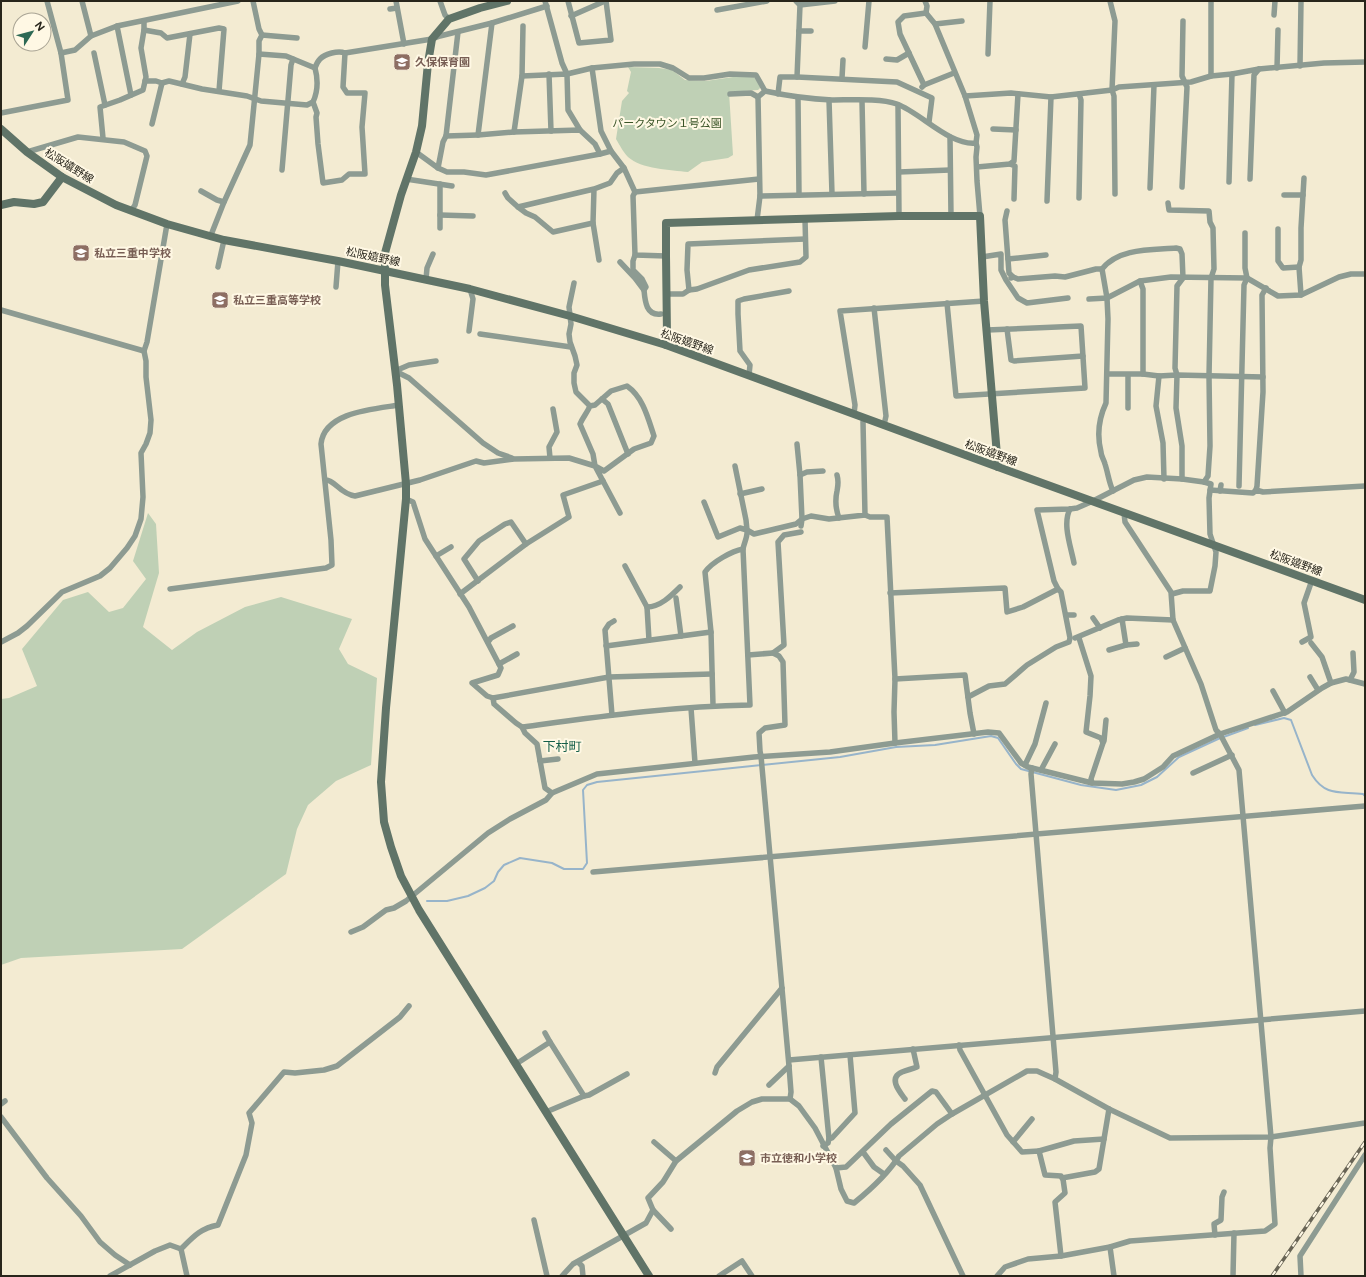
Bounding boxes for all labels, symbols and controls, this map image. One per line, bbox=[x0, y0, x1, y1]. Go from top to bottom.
north arrow bbox=[12, 12, 52, 52]
text: N bbox=[32, 19, 47, 34]
school or university icon: 久保保育園 bbox=[392, 52, 412, 72]
place label: 久保保育園 bbox=[415, 56, 470, 69]
park label: パークタウン１号公園 bbox=[612, 117, 722, 130]
street label: 松阪嬉野線 bbox=[42, 146, 96, 186]
school or university icon: 私立三重中学校 bbox=[71, 243, 91, 263]
street label: 松阪嬉野線 bbox=[345, 245, 401, 269]
place label: 私立三重中学校 bbox=[94, 247, 171, 260]
school or university icon: 私立三重高等学校 bbox=[210, 290, 230, 310]
place label: 私立三重高等学校 bbox=[233, 294, 321, 307]
street label: 松阪嬉野線 bbox=[659, 327, 715, 357]
street label: 松阪嬉野線 bbox=[963, 437, 1019, 469]
street label: 松阪嬉野線 bbox=[1268, 547, 1324, 579]
district label: 下村町 bbox=[542, 739, 582, 754]
school or university icon: 市立徳和小学校 bbox=[737, 1148, 757, 1168]
place label: 市立徳和小学校 bbox=[760, 1152, 837, 1165]

